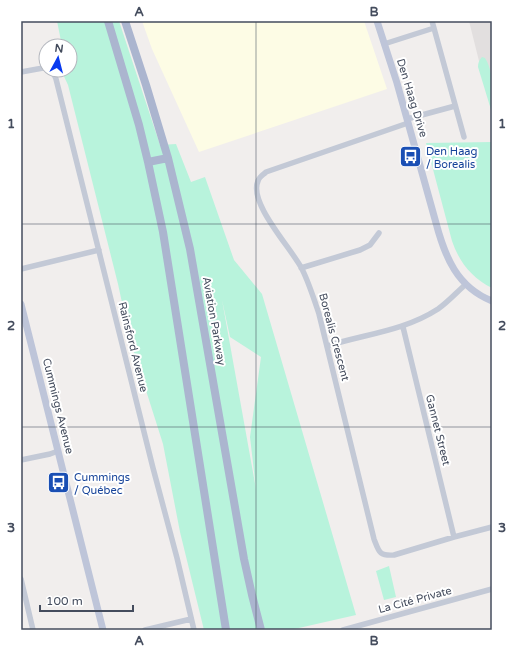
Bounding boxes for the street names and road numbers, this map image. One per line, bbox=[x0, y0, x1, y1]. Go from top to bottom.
street label: Den Haag Drive bbox=[394, 57, 430, 139]
street label: Aviation Parkway bbox=[200, 276, 228, 366]
street label: Borealis Crescent bbox=[316, 292, 352, 382]
street label: Rainsford Avenue bbox=[116, 301, 150, 393]
street label: Cummings Avenue bbox=[40, 357, 76, 455]
street label: Gannet Street bbox=[423, 393, 453, 467]
street label: La Cité Private bbox=[377, 584, 453, 616]

